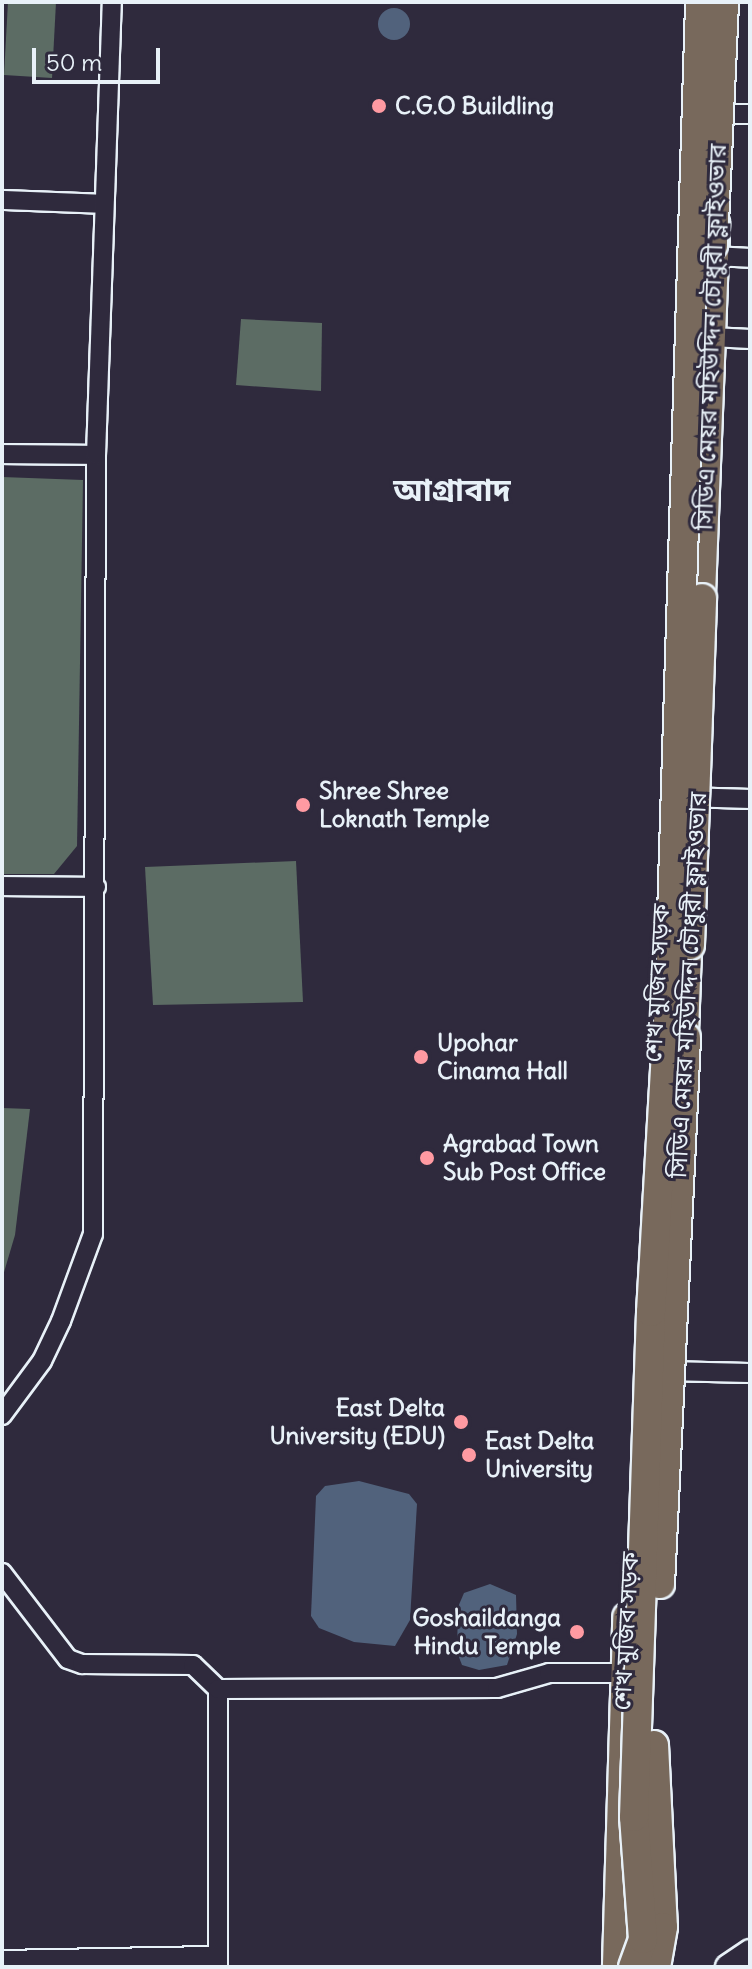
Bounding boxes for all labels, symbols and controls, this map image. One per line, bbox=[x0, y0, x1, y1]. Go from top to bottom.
scale bar bbox=[36, 32, 164, 82]
text: 50 m bbox=[46, 47, 102, 77]
place label: C.G.O Buildling bbox=[395, 92, 554, 120]
marker: C.G.O Buildling bbox=[370, 97, 388, 115]
street label: সিডিএ মেয়র মহিউদ্দিন চৌধুরী ফ্লাইওভার bbox=[690, 143, 732, 531]
district label: আগ্রাবাদ bbox=[393, 471, 511, 509]
place label: Shree Shree Loknath Temple bbox=[319, 777, 490, 833]
street label: সিডিএ মেয়র মহিউদ্দিন চৌধুরী ফ্লাইওভার bbox=[664, 791, 712, 1179]
marker: Shree Shree Loknath Temple bbox=[294, 796, 312, 814]
street label: শেখ মুজিব সড়ক bbox=[638, 903, 676, 1063]
place label: Upohar Cinama Hall bbox=[437, 1029, 568, 1085]
marker: Upohar Cinama Hall bbox=[412, 1048, 430, 1066]
place label: Agrabad Town Sub Post Office bbox=[443, 1130, 606, 1186]
marker: Agrabad Town Sub Post Office bbox=[418, 1149, 436, 1167]
place label: East Delta University (EDU) bbox=[269, 1394, 445, 1450]
marker: East Delta University (EDU) bbox=[452, 1413, 470, 1431]
place label: East Delta University bbox=[485, 1427, 594, 1483]
marker: East Delta University bbox=[460, 1446, 478, 1464]
street label: শেখ মুজিব সড়ক bbox=[607, 1551, 645, 1711]
place label: Goshaildanga Hindu Temple bbox=[412, 1604, 561, 1660]
marker: Goshaildanga Hindu Temple bbox=[568, 1623, 586, 1641]

